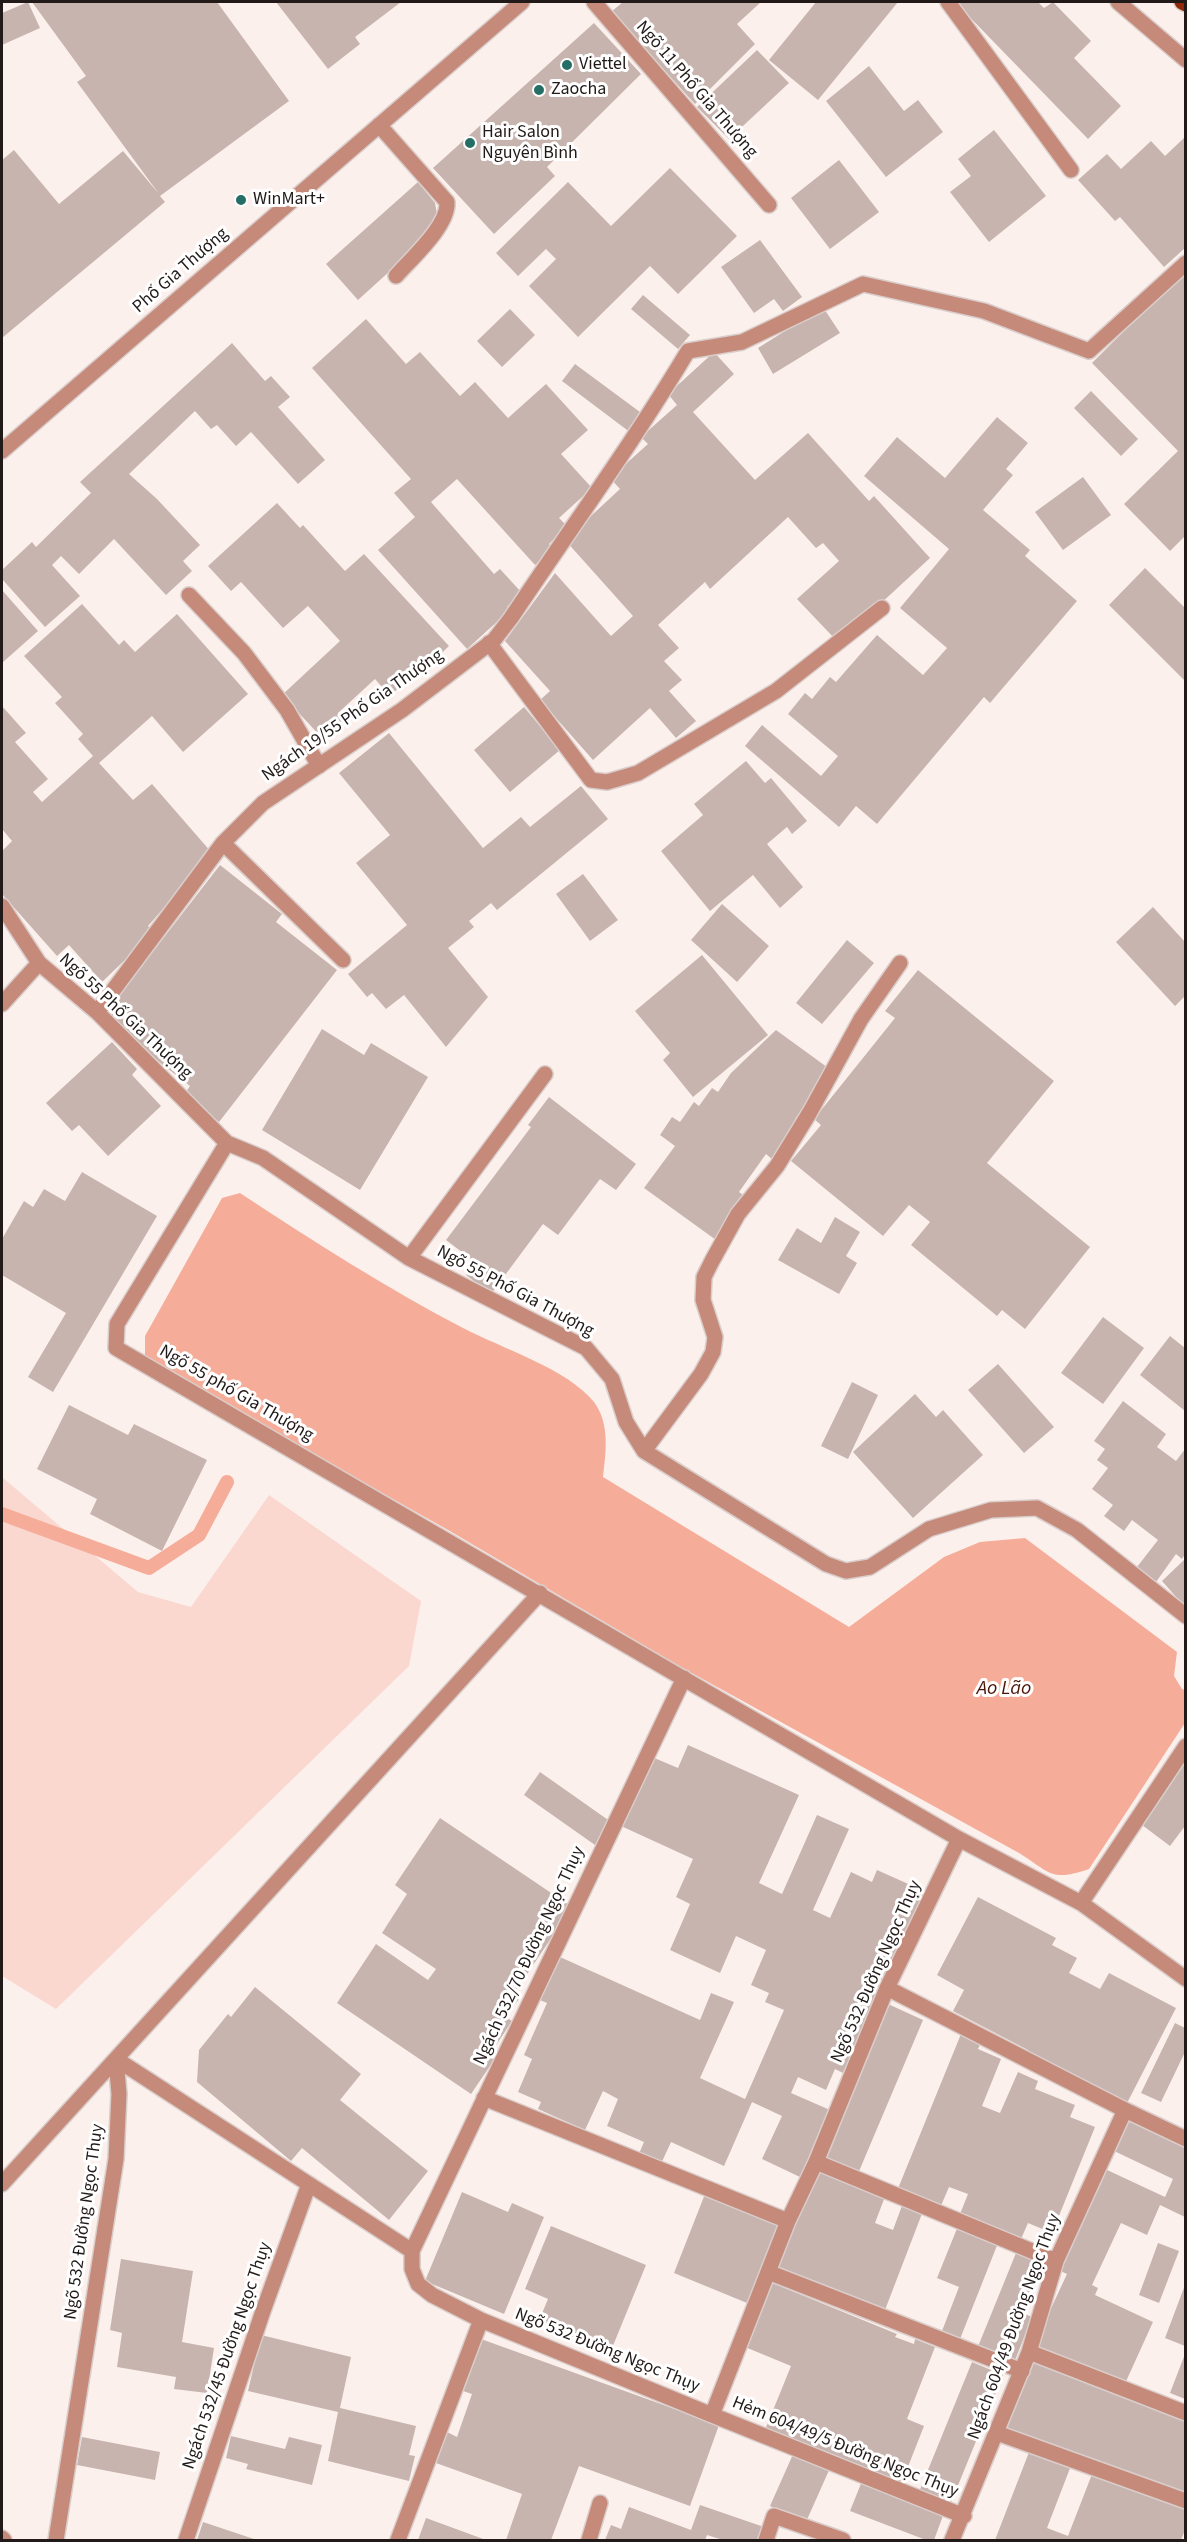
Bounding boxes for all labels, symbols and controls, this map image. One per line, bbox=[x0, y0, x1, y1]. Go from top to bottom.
street label: Ngõ 11 Phố Gia Thượng bbox=[631, 17, 761, 163]
place label: Viettel bbox=[579, 54, 627, 76]
marker: Viettel bbox=[560, 58, 574, 72]
place label: Zaocha bbox=[551, 79, 606, 101]
marker: Zaocha bbox=[532, 83, 546, 97]
place label: Hair Salon Nguyên Bình bbox=[482, 122, 578, 164]
marker: Hair Salon Nguyên Bình bbox=[463, 136, 477, 150]
place label: WinMart+ bbox=[253, 189, 325, 211]
marker: WinMart+ bbox=[234, 193, 248, 207]
street label: Phố Gia Thượng bbox=[129, 224, 233, 318]
street label: Ngách 19/55 Phố Gia Thượng bbox=[258, 645, 448, 787]
street label: Ngõ 55 Phố Gia Thượng bbox=[54, 950, 196, 1084]
street label: Ngõ 55 Phố Gia Thượng bbox=[433, 1241, 597, 1343]
street label: Ngõ 55 phố Gia Thượng bbox=[155, 1341, 317, 1447]
water label: Ao Lão bbox=[977, 1678, 1031, 1702]
street label: Ngách 532/70 Đường Ngọc Thụy bbox=[470, 1843, 590, 2069]
street label: Ngõ 532 Đường Ngọc Thụy bbox=[827, 1877, 927, 2067]
street label: Ngõ 532 Đường Ngọc Thụy bbox=[61, 2123, 109, 2321]
street label: Ngách 604/49 Đường Ngọc Thụy bbox=[964, 2211, 1066, 2443]
street label: Ngách 532/45 Đường Ngọc Thụy bbox=[179, 2240, 277, 2472]
street label: Ngõ 532 Đường Ngọc Thụy bbox=[511, 2304, 703, 2398]
street label: Hẻm 604/49/5 Đường Ngọc Thụy bbox=[729, 2393, 961, 2503]

